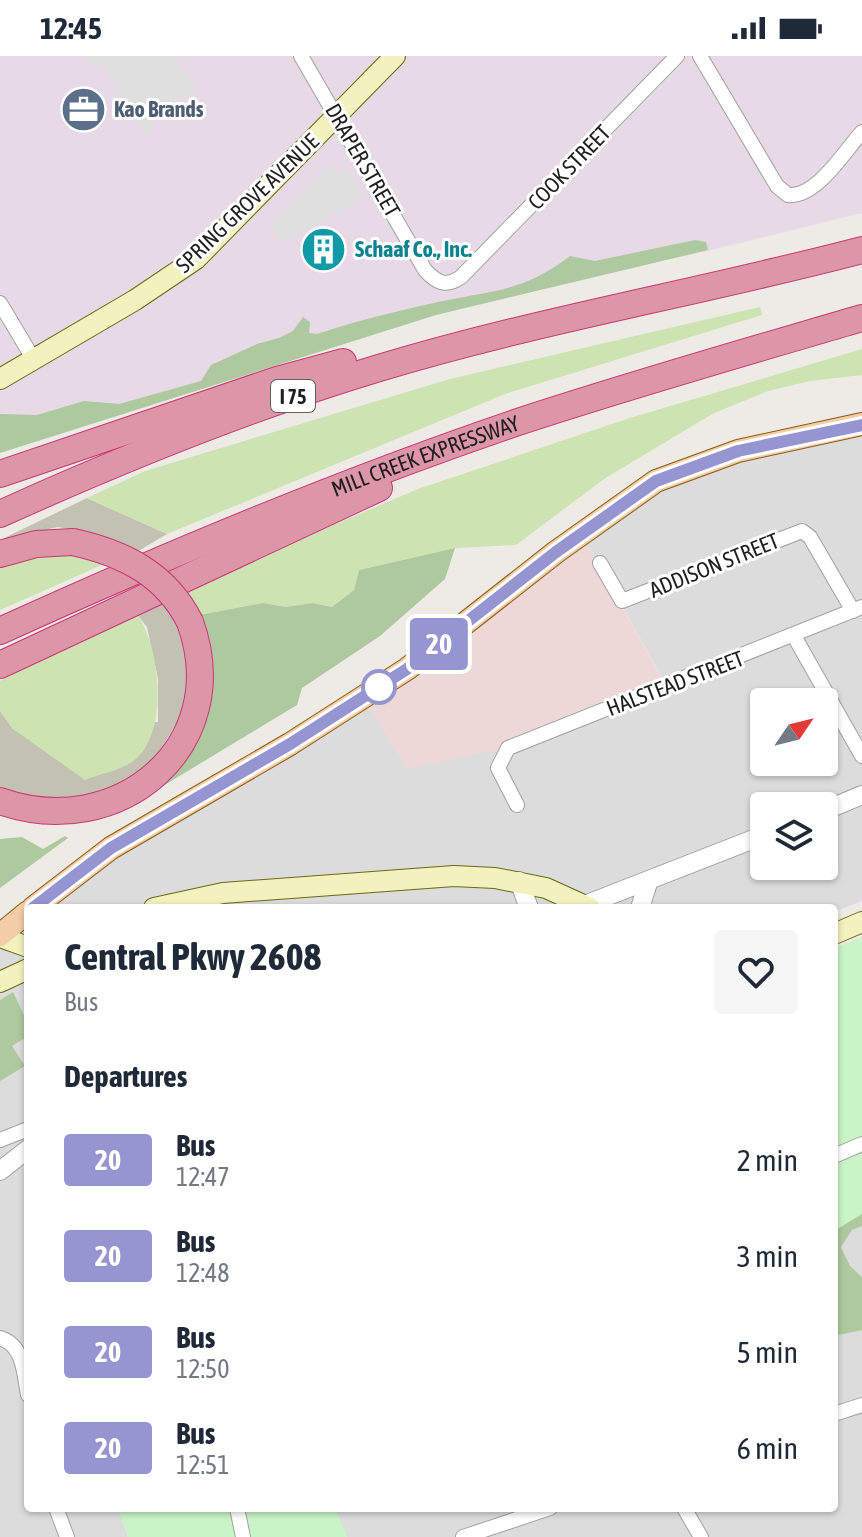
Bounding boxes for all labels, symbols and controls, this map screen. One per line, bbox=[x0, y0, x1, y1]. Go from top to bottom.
text: 12:45 bbox=[40, 11, 102, 45]
office icon: Kao Brands bbox=[59, 85, 107, 133]
place label: Kao Brands bbox=[114, 96, 204, 122]
street label: DRAPER STREET bbox=[320, 99, 406, 222]
street label: COOK STREET bbox=[522, 119, 616, 215]
street label: SPRING GROVE AVENUE bbox=[170, 128, 324, 278]
building icon: Schaaf Co., Inc. bbox=[300, 225, 348, 273]
place label: Schaaf Co., Inc. bbox=[355, 236, 472, 262]
road number: I 75 bbox=[271, 380, 315, 412]
street label: MILL CREEK EXPRESSWAY bbox=[328, 410, 522, 502]
street label: ADDISON STREET bbox=[645, 527, 783, 603]
line badge: 20 bbox=[403, 618, 475, 670]
text: 20 bbox=[426, 628, 452, 660]
street label: HALSTEAD STREET bbox=[603, 645, 748, 721]
unlabelled marker bbox=[362, 670, 396, 704]
north arrow bbox=[750, 688, 838, 776]
map controls bbox=[750, 688, 838, 880]
button: layers bbox=[750, 792, 838, 880]
button: heart bbox=[714, 930, 798, 1014]
text: Central Pkwy 2608 bbox=[64, 935, 321, 978]
text: Bus bbox=[64, 987, 98, 1017]
text: Departures bbox=[64, 1059, 187, 1093]
text: Bus bbox=[176, 1128, 215, 1162]
text: 2 min bbox=[737, 1143, 798, 1177]
text: 20 bbox=[95, 1144, 121, 1176]
text: 12:47 bbox=[176, 1162, 230, 1192]
text: Bus bbox=[176, 1224, 215, 1258]
text: 3 min bbox=[737, 1239, 798, 1273]
text: 20 bbox=[95, 1240, 121, 1272]
text: 12:48 bbox=[176, 1258, 230, 1288]
text: Bus bbox=[176, 1320, 215, 1354]
text: 5 min bbox=[737, 1335, 798, 1369]
text: 20 bbox=[95, 1336, 121, 1368]
text: 12:50 bbox=[176, 1354, 230, 1384]
text: Bus bbox=[176, 1416, 215, 1450]
text: 6 min bbox=[737, 1431, 798, 1465]
text: 20 bbox=[95, 1432, 121, 1464]
text: 12:51 bbox=[176, 1450, 230, 1480]

